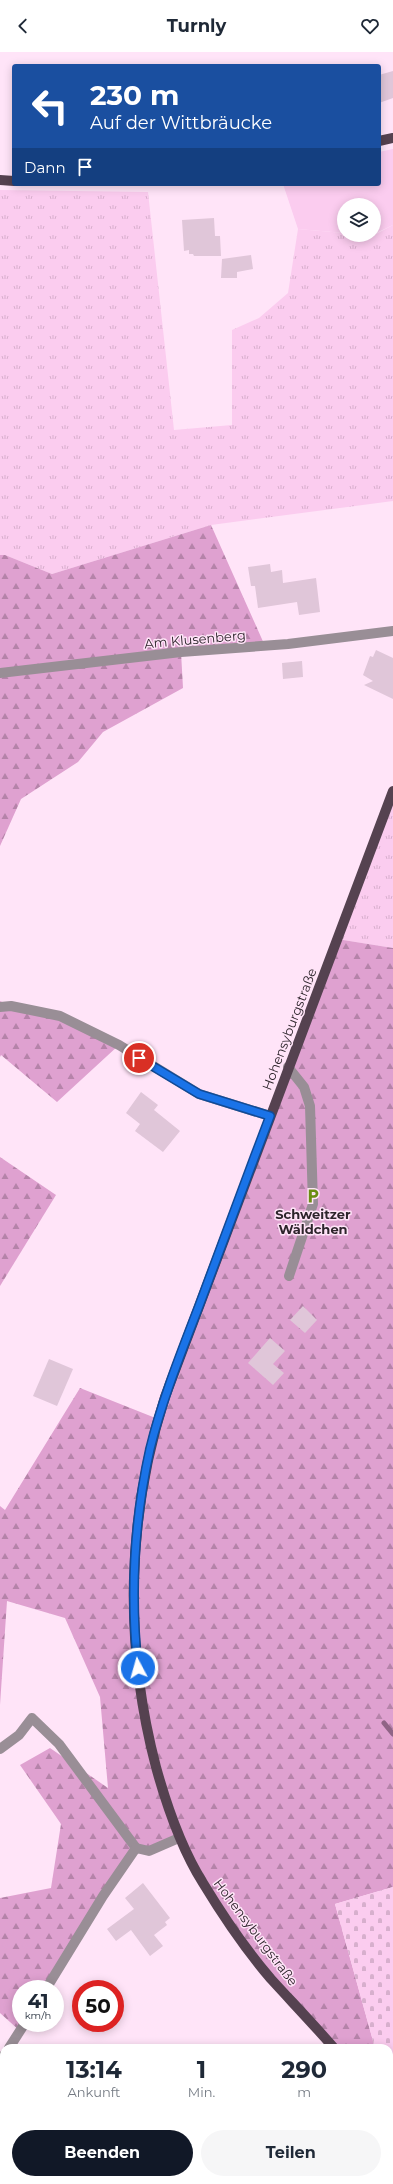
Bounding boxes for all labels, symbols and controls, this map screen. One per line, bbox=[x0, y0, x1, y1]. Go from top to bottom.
icon: back bbox=[12, 15, 34, 37]
text: Turnly bbox=[167, 15, 226, 37]
icon: heart bbox=[359, 15, 381, 37]
text: 230 m bbox=[90, 78, 179, 112]
icon: left bbox=[24, 80, 76, 132]
text: Auf der Wittbräucke bbox=[90, 112, 272, 134]
icon: arrive bbox=[74, 156, 96, 178]
text: Dann bbox=[24, 158, 66, 177]
map controls bbox=[337, 198, 381, 242]
button: layers bbox=[337, 198, 381, 242]
street label: Am Klusenberg bbox=[144, 627, 246, 651]
street label: Hohensyburgstraße bbox=[258, 966, 320, 1092]
pin bbox=[122, 1041, 156, 1075]
icon: arrive bbox=[128, 1047, 150, 1069]
parking icon: Schweitzer Wäldchen bbox=[304, 1187, 322, 1205]
place label: Schweitzer Wäldchen bbox=[275, 1206, 351, 1237]
position arrow bbox=[117, 1647, 159, 1689]
street label: Hohensyburgstraße bbox=[211, 1875, 301, 1989]
speed limit sign: 50 bbox=[72, 1980, 124, 2032]
text: 41 bbox=[27, 1989, 49, 2013]
text: km/h bbox=[25, 2009, 51, 2022]
text: 13:14 bbox=[66, 2055, 122, 2084]
text: 1 bbox=[197, 2055, 206, 2084]
text: 290 bbox=[281, 2055, 327, 2084]
text: Ankunft bbox=[67, 2084, 120, 2100]
text: Min. bbox=[188, 2084, 215, 2100]
text: m bbox=[297, 2084, 311, 2100]
button: Beenden bbox=[12, 2130, 193, 2176]
button: Teilen bbox=[201, 2130, 381, 2176]

